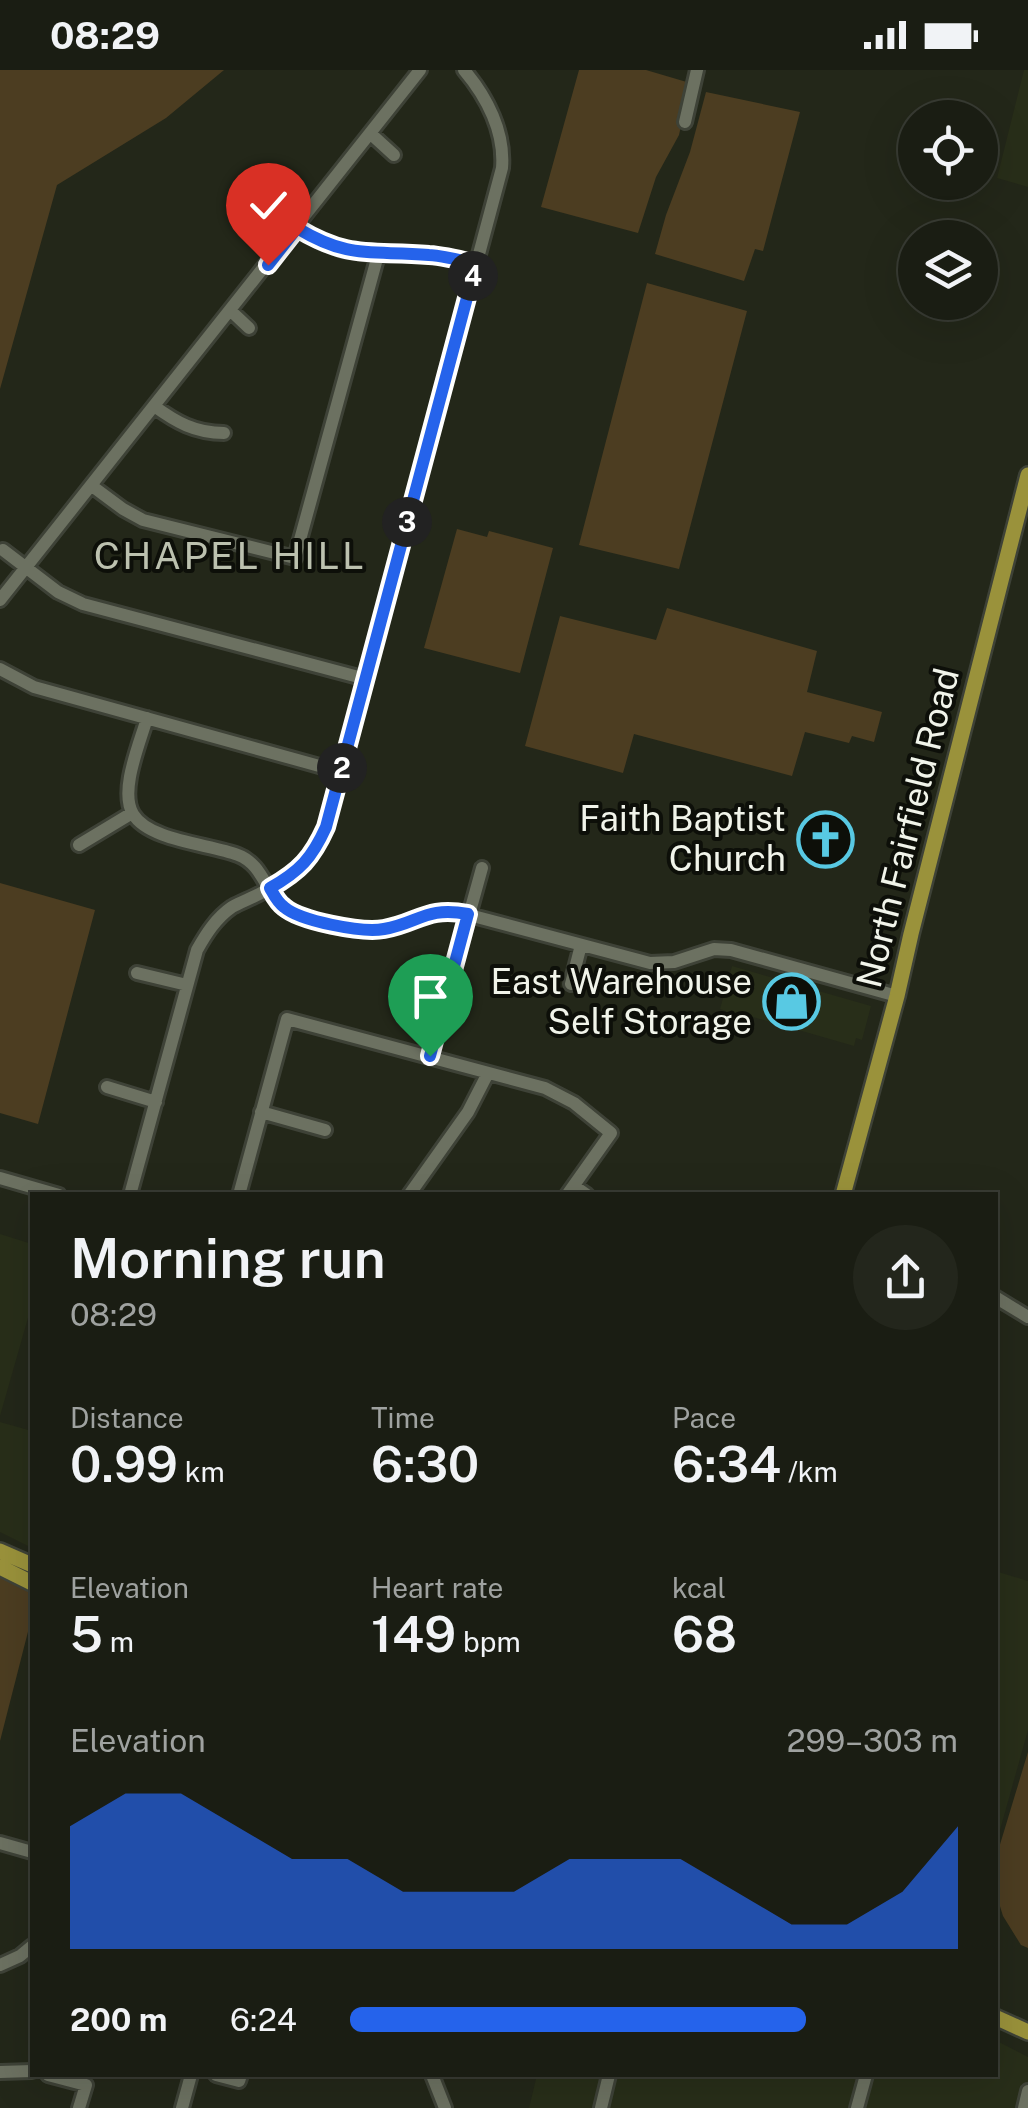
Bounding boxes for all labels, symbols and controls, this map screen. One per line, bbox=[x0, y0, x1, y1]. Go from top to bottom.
text: 08:29 bbox=[50, 13, 160, 58]
map controls bbox=[898, 100, 998, 320]
button: locate bbox=[898, 100, 998, 200]
pin bbox=[226, 163, 311, 266]
icon: check bbox=[241, 178, 296, 233]
button: layers bbox=[898, 220, 998, 320]
pin: 4 bbox=[448, 251, 498, 301]
text: 4 bbox=[464, 259, 482, 292]
pin: 3 bbox=[382, 497, 432, 547]
text: 3 bbox=[398, 505, 416, 538]
district label: CHAPEL HILL bbox=[94, 533, 366, 578]
street label: North Fairfield Road bbox=[848, 664, 967, 992]
pin: 2 bbox=[317, 743, 367, 793]
text: 2 bbox=[333, 751, 351, 784]
place label: Faith Baptist Church bbox=[579, 798, 786, 879]
church icon: Faith Baptist Church bbox=[795, 809, 855, 869]
pin bbox=[388, 954, 473, 1057]
place label: East Warehouse Self Storage bbox=[491, 961, 752, 1042]
icon: arrive bbox=[403, 969, 458, 1024]
shop icon: East Warehouse Self Storage bbox=[761, 972, 821, 1032]
button: share bbox=[853, 1225, 958, 1330]
text: Morning run bbox=[70, 1226, 386, 1290]
text: 08:29 bbox=[70, 1296, 157, 1333]
text: Distance bbox=[70, 1401, 184, 1434]
text: Time bbox=[371, 1401, 435, 1434]
text: Pace bbox=[672, 1401, 736, 1434]
text: 0.99 bbox=[70, 1434, 178, 1493]
text: 6:30 bbox=[371, 1434, 479, 1493]
text: 6:34 bbox=[672, 1434, 781, 1493]
text: km bbox=[178, 1455, 225, 1488]
text: /km bbox=[781, 1455, 838, 1488]
text: Elevation bbox=[70, 1571, 189, 1604]
text: Heart rate bbox=[371, 1571, 503, 1604]
text: kcal bbox=[672, 1571, 726, 1604]
text: 5 bbox=[70, 1604, 103, 1663]
text: 149 bbox=[371, 1604, 456, 1663]
text: 68 bbox=[672, 1604, 737, 1663]
text: m bbox=[103, 1625, 134, 1658]
text: bpm bbox=[456, 1625, 521, 1658]
text: Elevation bbox=[70, 1722, 206, 1759]
text: 299–303 m bbox=[786, 1722, 958, 1759]
text: 200 m bbox=[70, 2001, 167, 2038]
text: 6:24 bbox=[230, 2001, 297, 2038]

